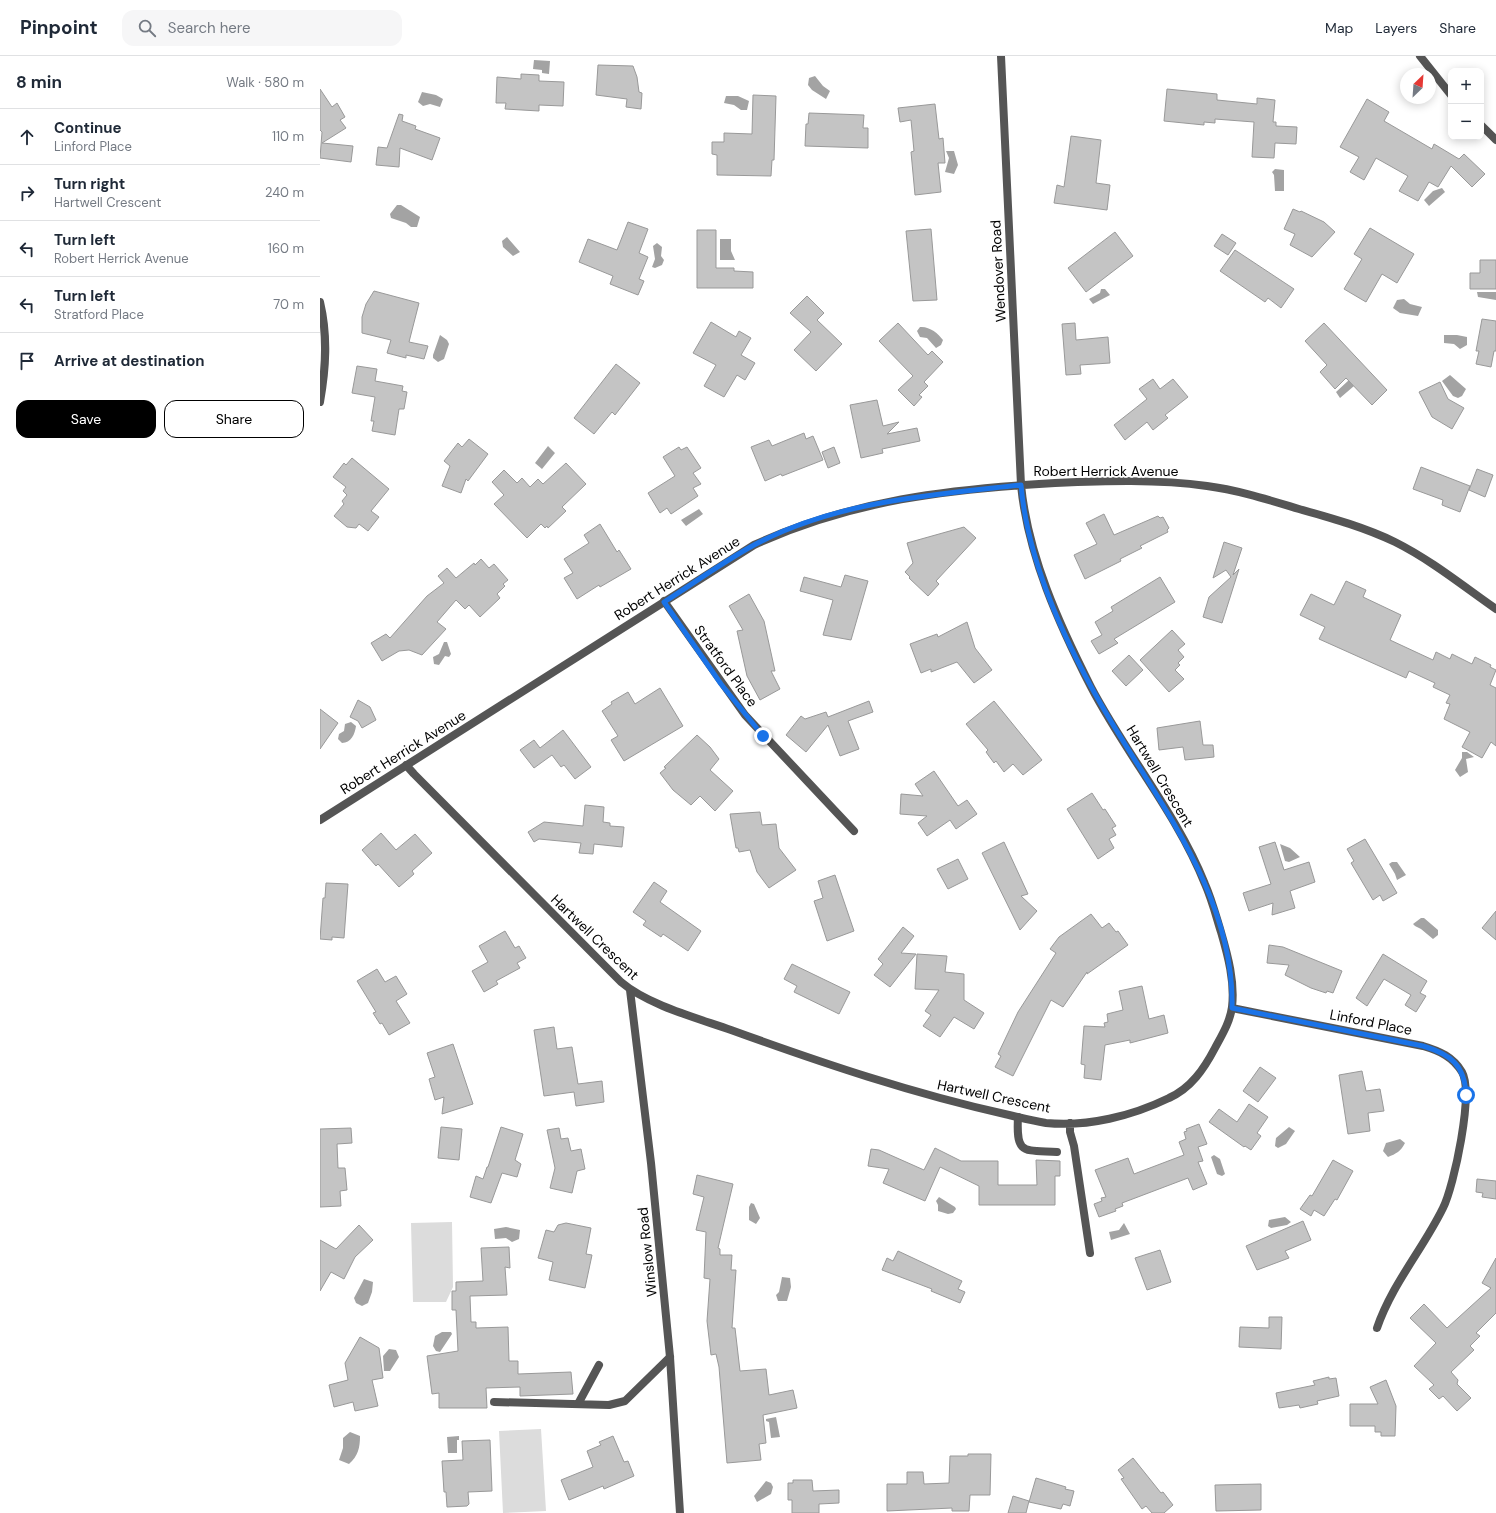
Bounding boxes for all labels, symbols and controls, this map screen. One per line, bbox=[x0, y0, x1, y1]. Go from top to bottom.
search box bbox=[122, 10, 402, 46]
text: Pinpoint bbox=[20, 15, 98, 40]
icon: search bbox=[136, 17, 158, 39]
text: Search here bbox=[168, 18, 251, 38]
text: Map bbox=[1325, 19, 1353, 37]
text: Layers bbox=[1375, 19, 1417, 37]
text: Share bbox=[1439, 19, 1476, 37]
north arrow bbox=[1400, 68, 1436, 104]
map controls bbox=[1448, 68, 1484, 140]
button: + bbox=[1448, 68, 1484, 104]
text: 8 min bbox=[16, 71, 62, 93]
text: Walk · 580 m bbox=[226, 74, 304, 91]
button: − bbox=[1448, 104, 1484, 140]
text: Continue bbox=[54, 118, 122, 138]
icon: ahead bbox=[16, 126, 38, 148]
text: 110 m bbox=[272, 128, 304, 145]
text: Linford Place bbox=[54, 138, 132, 155]
text: Turn right bbox=[54, 174, 125, 194]
icon: right bbox=[16, 182, 38, 204]
text: 240 m bbox=[265, 184, 304, 201]
text: Hartwell Crescent bbox=[54, 194, 161, 211]
street label: Wendover Road bbox=[986, 220, 1010, 322]
text: Turn left bbox=[54, 230, 115, 250]
icon: left bbox=[16, 238, 38, 260]
text: 160 m bbox=[268, 240, 304, 257]
text: Robert Herrick Avenue bbox=[54, 250, 189, 267]
text: Turn left bbox=[54, 286, 115, 306]
icon: left bbox=[16, 294, 38, 316]
text: 70 m bbox=[273, 296, 304, 313]
text: Stratford Place bbox=[54, 306, 144, 323]
icon: arrive bbox=[16, 350, 38, 372]
text: Arrive at destination bbox=[54, 351, 205, 371]
button: Save bbox=[16, 400, 156, 438]
button: Share bbox=[164, 400, 304, 438]
street label: Robert Herrick Avenue bbox=[1034, 462, 1178, 480]
street label: Robert Herrick Avenue bbox=[611, 532, 743, 624]
street label: Stratford Place bbox=[690, 622, 762, 710]
street label: Robert Herrick Avenue bbox=[337, 706, 469, 798]
street label: Hartwell Crescent bbox=[1123, 722, 1197, 830]
route end bbox=[754, 727, 772, 745]
street label: Hartwell Crescent bbox=[547, 890, 643, 984]
street label: Linford Place bbox=[1328, 1005, 1414, 1039]
street label: Hartwell Crescent bbox=[936, 1075, 1052, 1117]
route start bbox=[1457, 1086, 1475, 1104]
street label: Winslow Road bbox=[633, 1206, 661, 1298]

